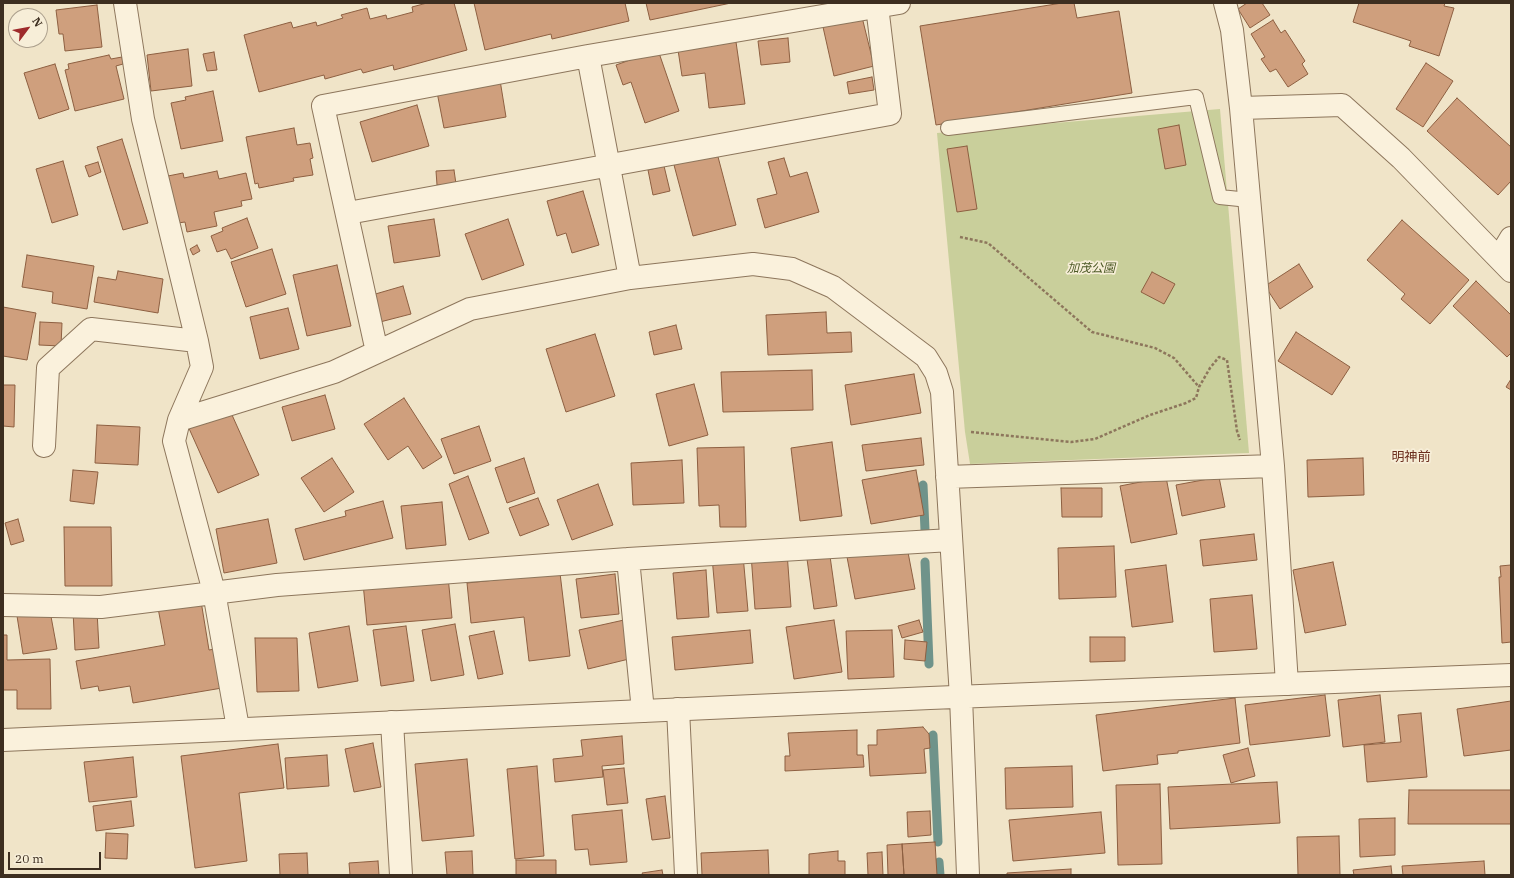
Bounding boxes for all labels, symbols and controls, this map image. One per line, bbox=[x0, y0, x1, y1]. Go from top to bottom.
north arrow bbox=[8, 8, 48, 48]
text: N bbox=[29, 15, 46, 30]
park label: 加茂公園 bbox=[1067, 262, 1115, 276]
district label: 明神前 bbox=[1392, 449, 1430, 465]
scale bar bbox=[10, 844, 103, 870]
text: 20 m bbox=[15, 851, 44, 866]

